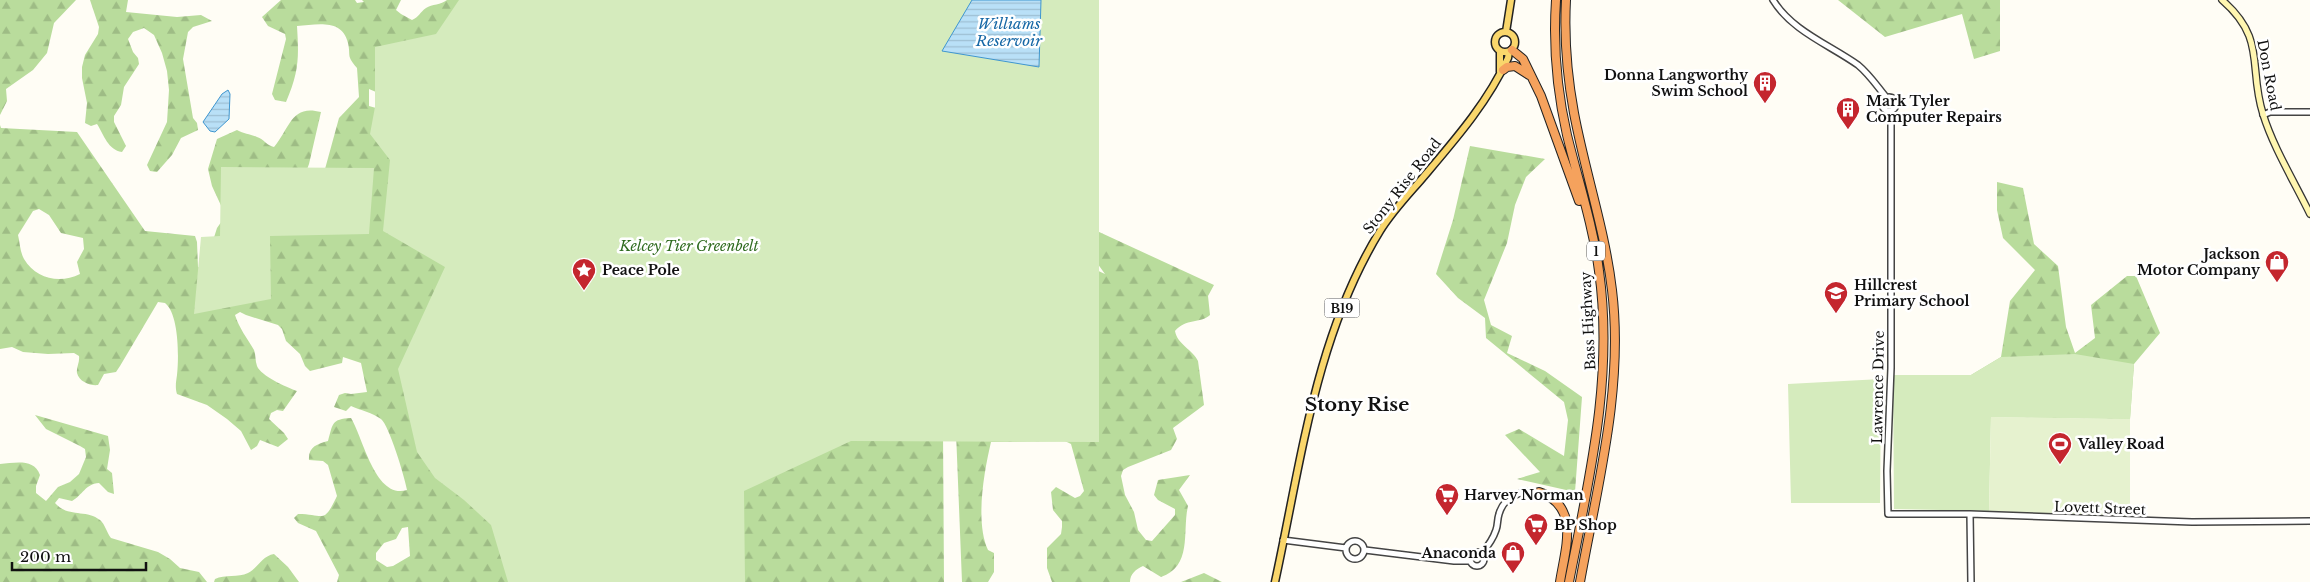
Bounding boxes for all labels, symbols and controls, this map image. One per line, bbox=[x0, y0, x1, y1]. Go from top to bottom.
water label: Williams Reservoir bbox=[975, 14, 1043, 50]
street label: Don Road bbox=[2253, 38, 2285, 113]
place label: Donna Langworthy Swim School bbox=[1604, 66, 1749, 100]
building icon: Donna Langworthy Swim School bbox=[1752, 70, 1778, 104]
place label: Mark Tyler Computer Repairs bbox=[1866, 92, 2002, 126]
building icon: Mark Tyler Computer Repairs bbox=[1835, 96, 1861, 130]
street label: Stony Rise Road bbox=[1359, 134, 1445, 238]
park label: Kelcey Tier Greenbelt bbox=[618, 237, 759, 255]
road number: 1 bbox=[1587, 242, 1605, 260]
place label: Jackson Motor Company bbox=[2137, 245, 2261, 279]
shop icon: Jackson Motor Company bbox=[2264, 249, 2290, 283]
place icon: Peace Pole bbox=[571, 257, 597, 291]
place label: Peace Pole bbox=[602, 261, 680, 279]
street label: Bass Highway bbox=[1576, 271, 1600, 371]
place label: Hillcrest Primary School bbox=[1854, 276, 1970, 310]
school or university icon: Hillcrest Primary School bbox=[1823, 280, 1849, 314]
road number: B19 bbox=[1324, 298, 1360, 318]
street label: Lawrence Drive bbox=[1868, 330, 1888, 444]
district label: Stony Rise bbox=[1305, 393, 1409, 416]
sports icon: Valley Road bbox=[2047, 431, 2073, 465]
place label: Valley Road bbox=[2077, 435, 2165, 453]
supermarket icon: Harvey Norman bbox=[1434, 482, 1460, 516]
place label: Harvey Norman bbox=[1464, 486, 1584, 504]
street label: Lovett Street bbox=[2054, 497, 2147, 519]
supermarket icon: BP Shop bbox=[1523, 512, 1549, 546]
place label: BP Shop bbox=[1554, 516, 1617, 534]
scale bar bbox=[12, 540, 146, 572]
shop icon: Anaconda bbox=[1500, 540, 1526, 574]
place label: Anaconda bbox=[1420, 544, 1496, 562]
text: 200 m bbox=[20, 547, 71, 566]

